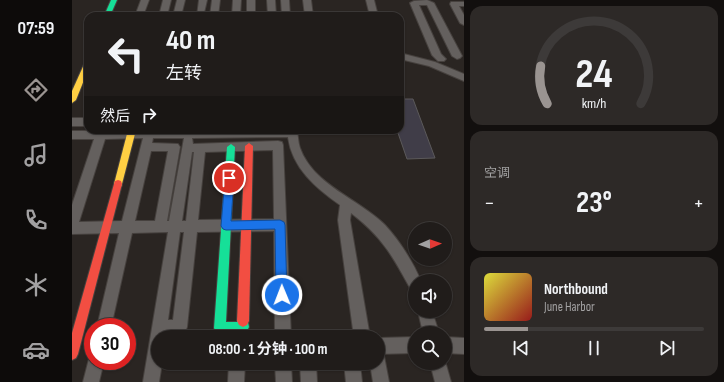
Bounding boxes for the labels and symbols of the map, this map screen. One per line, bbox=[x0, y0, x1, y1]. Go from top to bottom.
pin bbox=[212, 161, 246, 195]
north arrow bbox=[408, 222, 452, 266]
position arrow bbox=[261, 274, 303, 316]
speed limit sign: 30 bbox=[84, 318, 136, 370]

